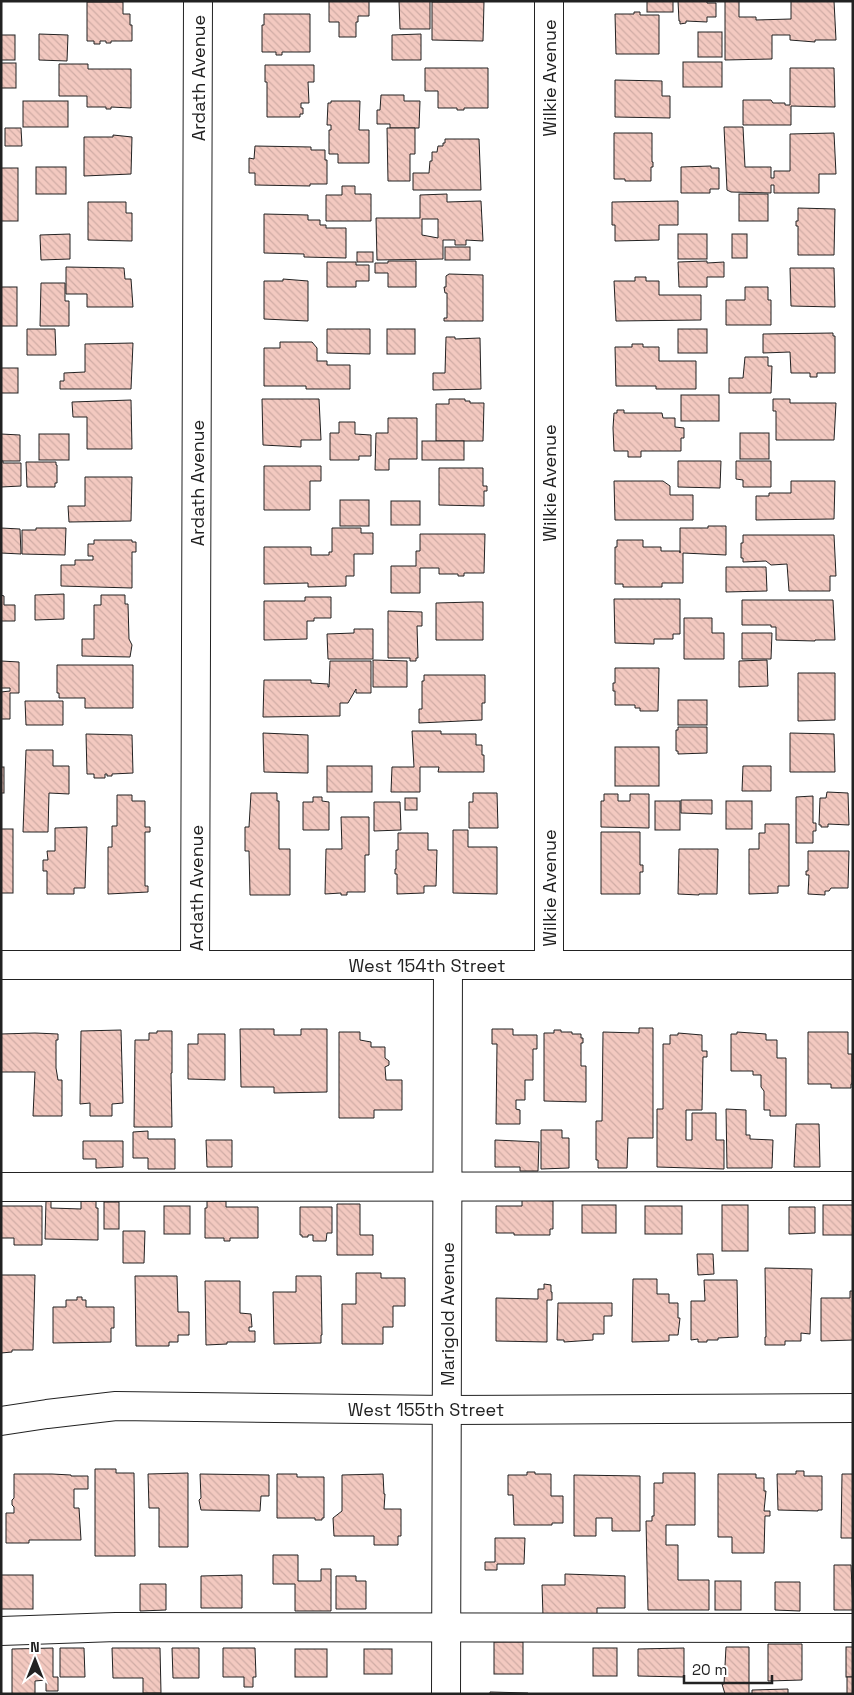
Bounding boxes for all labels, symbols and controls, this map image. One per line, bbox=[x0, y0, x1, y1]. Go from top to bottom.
street label: Ardath Avenue bbox=[187, 15, 210, 141]
street label: Wilkie Avenue bbox=[538, 19, 561, 137]
street label: Ardath Avenue bbox=[186, 420, 209, 546]
street label: Wilkie Avenue bbox=[538, 424, 561, 542]
street label: Ardath Avenue bbox=[185, 825, 208, 951]
street label: Wilkie Avenue bbox=[538, 829, 561, 947]
street label: West 154th Street bbox=[349, 954, 505, 977]
street label: Marigold Avenue bbox=[436, 1242, 459, 1386]
street label: West 155th Street bbox=[348, 1398, 504, 1421]
north arrow bbox=[10, 1635, 60, 1685]
text: N bbox=[30, 1638, 40, 1656]
scale bar bbox=[684, 1652, 772, 1684]
text: 20 m bbox=[692, 1660, 727, 1679]

